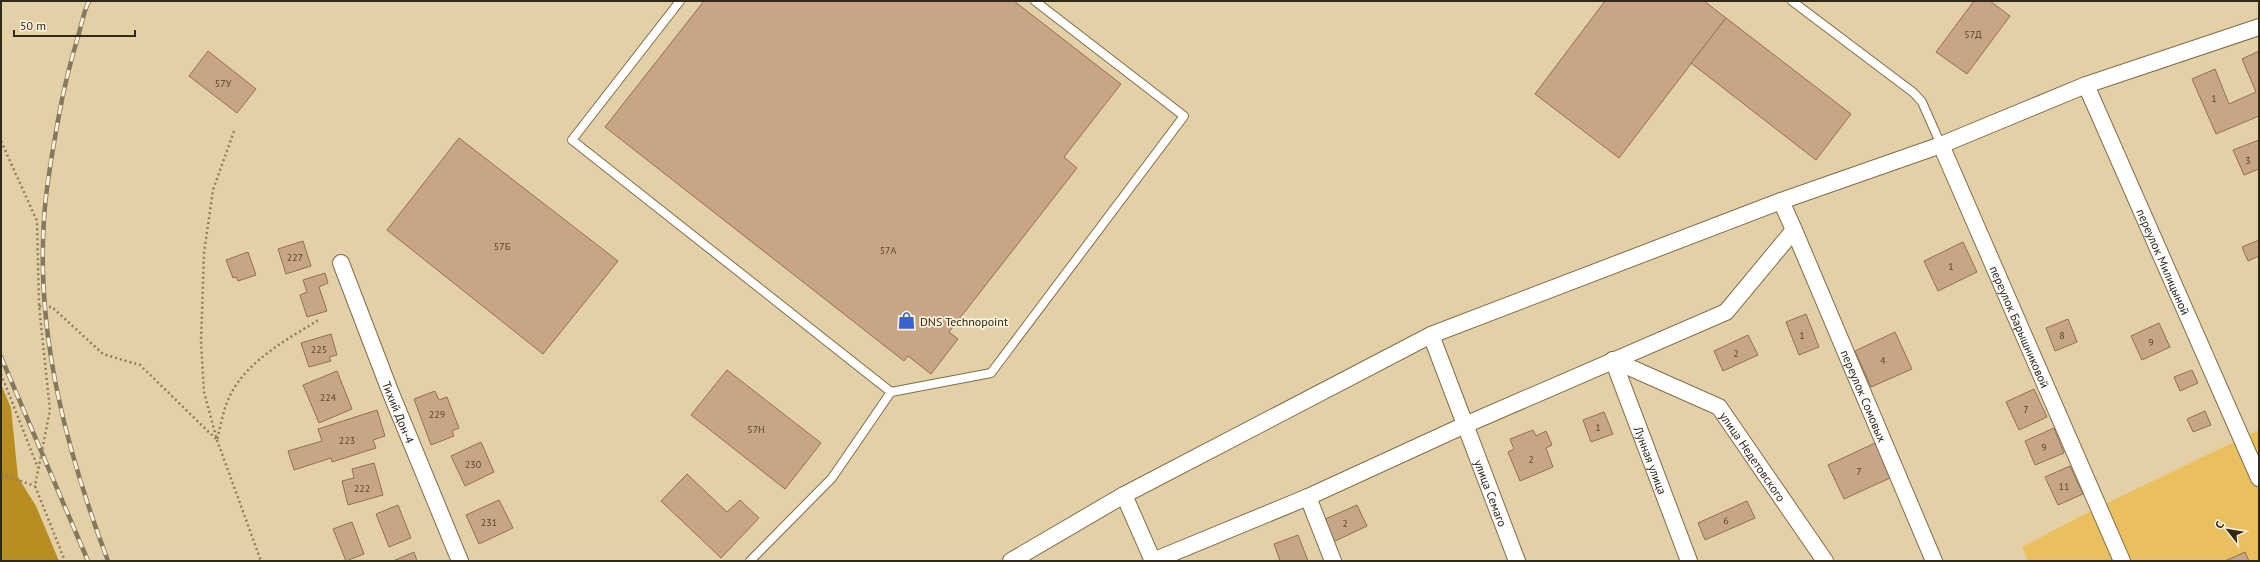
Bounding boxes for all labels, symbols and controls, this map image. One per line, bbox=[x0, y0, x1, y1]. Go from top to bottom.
scale bar bbox=[14, 12, 135, 38]
text: 50 m bbox=[20, 18, 46, 33]
house number: 57Д bbox=[1964, 28, 1982, 41]
house number: 57У bbox=[215, 77, 232, 90]
house number: 1 bbox=[2211, 92, 2217, 105]
house number: 3 bbox=[2245, 154, 2251, 167]
street label: переулок Милицыной bbox=[2134, 206, 2194, 317]
house number: 57Б bbox=[494, 240, 511, 253]
house number: 57А bbox=[880, 244, 897, 257]
house number: 227 bbox=[287, 251, 303, 264]
house number: 1 bbox=[1948, 260, 1954, 273]
street label: переулок Барышниковой bbox=[1987, 263, 2053, 390]
shop icon: DNS Technopoint bbox=[897, 311, 917, 331]
place label: DNS Technopoint bbox=[920, 314, 1008, 329]
house number: 1 bbox=[1799, 329, 1805, 342]
house number: 8 bbox=[2059, 329, 2065, 342]
house number: 9 bbox=[2148, 336, 2154, 349]
house number: 225 bbox=[311, 343, 327, 356]
house number: 2 bbox=[1733, 347, 1739, 360]
street label: переулок Сомовых bbox=[1838, 347, 1890, 444]
house number: 4 bbox=[1880, 354, 1886, 367]
street label: Тихий Дон-4 bbox=[379, 379, 418, 446]
house number: 224 bbox=[320, 391, 337, 404]
house number: 7 bbox=[2023, 403, 2029, 416]
house number: 229 bbox=[429, 408, 445, 421]
street label: улица Недетовского bbox=[1717, 409, 1789, 504]
house number: 1 bbox=[1595, 421, 1601, 434]
house number: 57Н bbox=[747, 423, 765, 436]
street label: Лунная улица bbox=[1631, 423, 1671, 496]
house number: 223 bbox=[339, 434, 355, 447]
house number: 9 bbox=[2041, 441, 2047, 454]
house number: 2 bbox=[1528, 453, 1534, 466]
street label: улица Семаго bbox=[1472, 457, 1511, 529]
house number: 230 bbox=[465, 458, 482, 471]
house number: 7 bbox=[1856, 465, 1862, 478]
house number: 11 bbox=[2059, 480, 2069, 493]
house number: 222 bbox=[354, 482, 370, 495]
north arrow bbox=[2208, 510, 2248, 550]
house number: 6 bbox=[1723, 514, 1729, 527]
house number: 231 bbox=[481, 516, 497, 529]
house number: 2 bbox=[1342, 517, 1348, 530]
text: С bbox=[2212, 519, 2227, 531]

